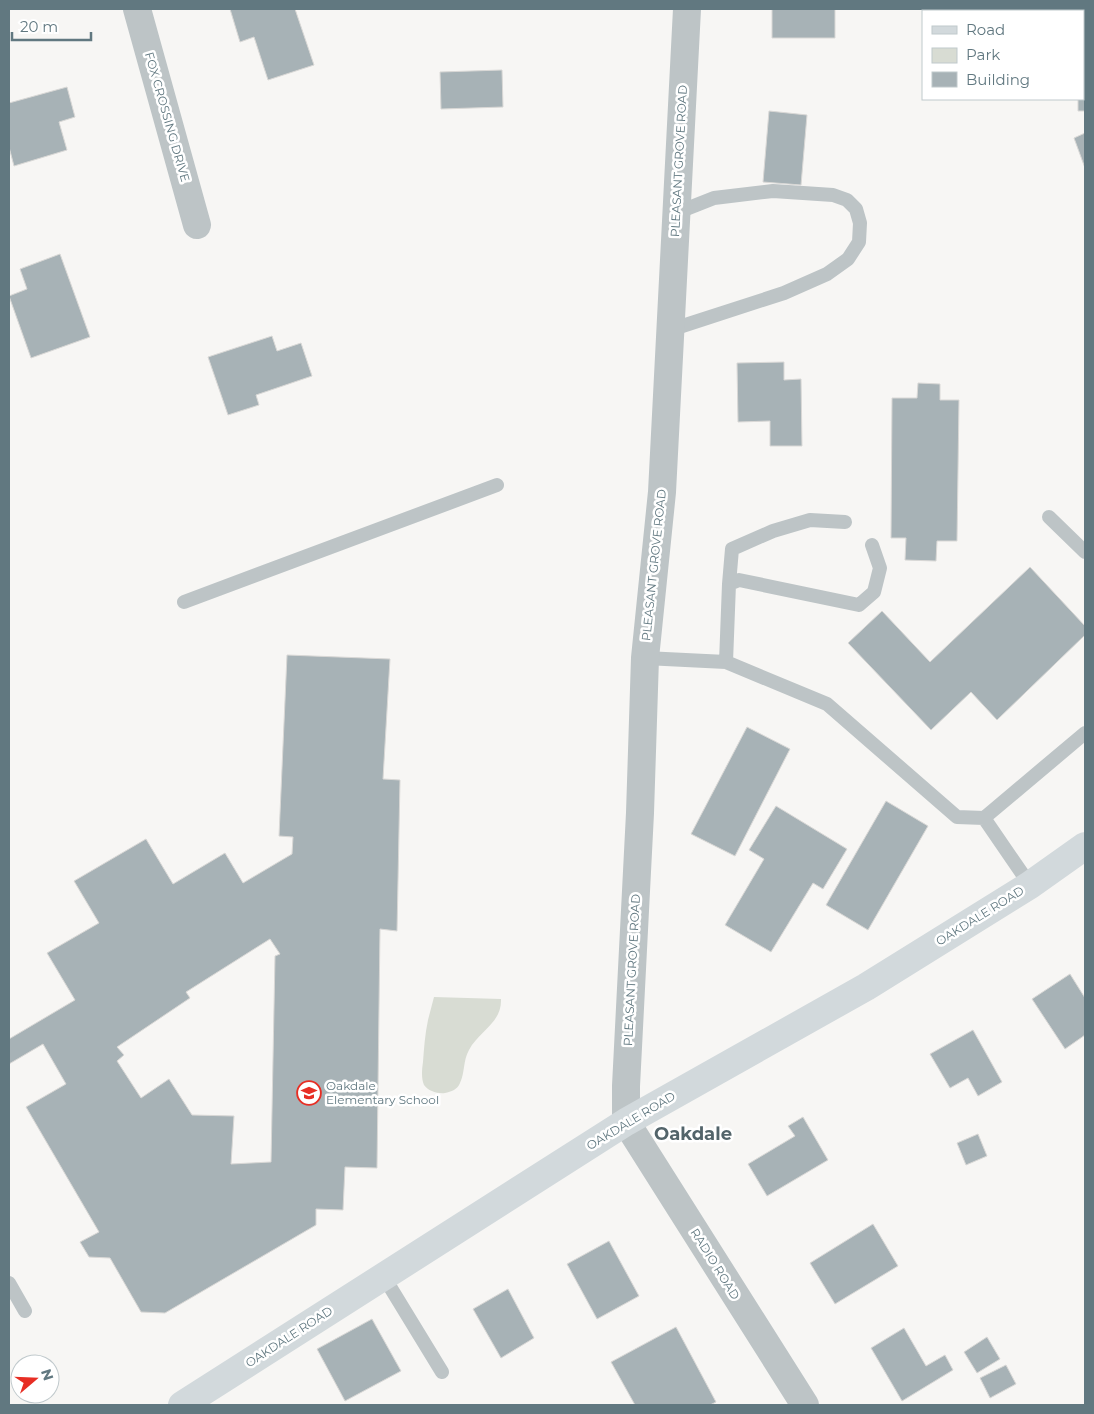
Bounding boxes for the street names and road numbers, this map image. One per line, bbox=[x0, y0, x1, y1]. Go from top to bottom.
street label: FOX CROSSING DRIVE bbox=[142, 50, 193, 183]
street label: PLEASANT GROVE ROAD bbox=[667, 84, 690, 237]
street label: PLEASANT GROVE ROAD bbox=[638, 488, 669, 641]
street label: OAKDALE ROAD bbox=[933, 882, 1027, 949]
street label: PLEASANT GROVE ROAD bbox=[620, 893, 643, 1046]
street label: OAKDALE ROAD bbox=[584, 1088, 678, 1153]
street label: RADIO ROAD bbox=[688, 1225, 743, 1302]
street label: OAKDALE ROAD bbox=[242, 1303, 335, 1370]

